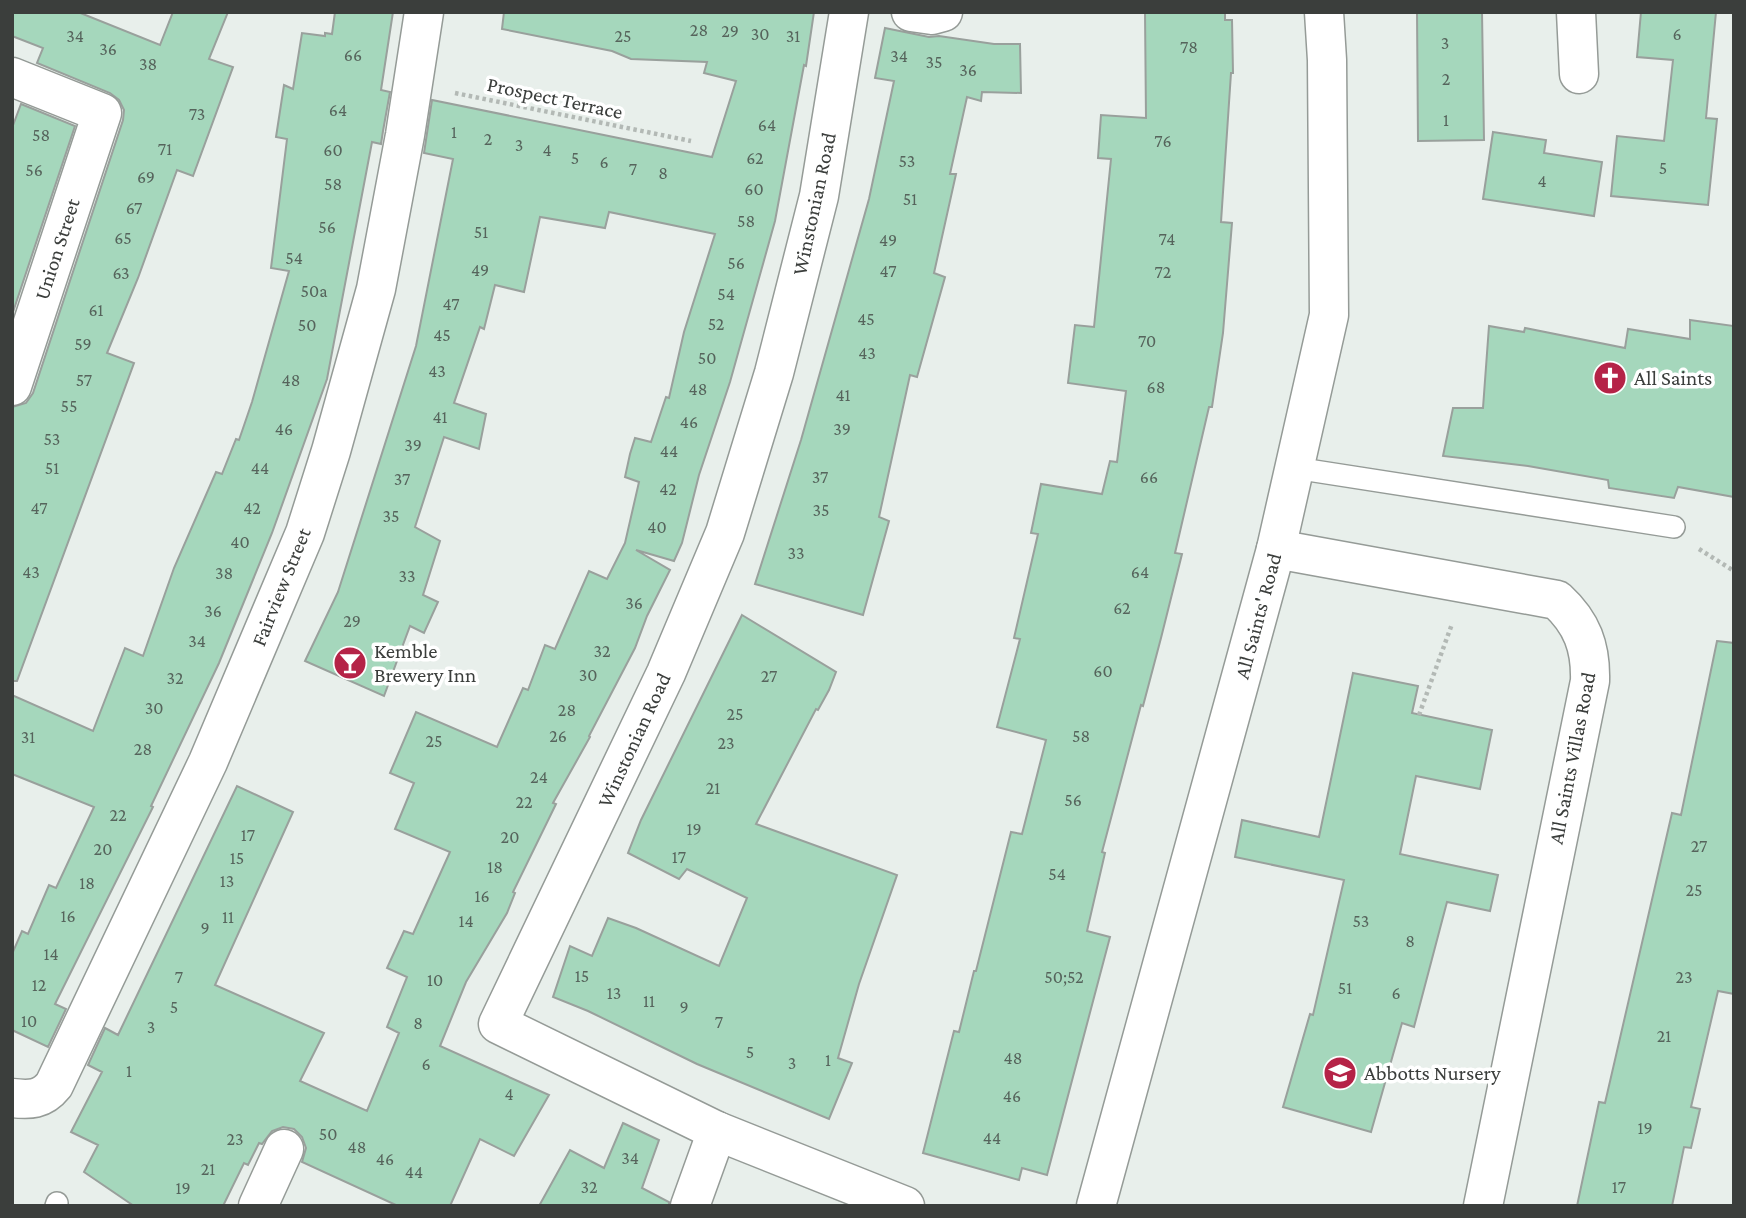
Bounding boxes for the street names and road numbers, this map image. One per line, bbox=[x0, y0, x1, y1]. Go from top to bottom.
street label: Prospect Terrace bbox=[485, 72, 625, 124]
street label: Winstonian Road bbox=[787, 130, 841, 278]
street label: Union Street bbox=[29, 194, 85, 303]
street label: Fairview Street bbox=[246, 523, 316, 650]
street label: All Saints' Road bbox=[1230, 550, 1286, 682]
street label: Winstonian Road bbox=[592, 669, 676, 811]
street label: All Saints Villas Road bbox=[1544, 670, 1600, 846]

